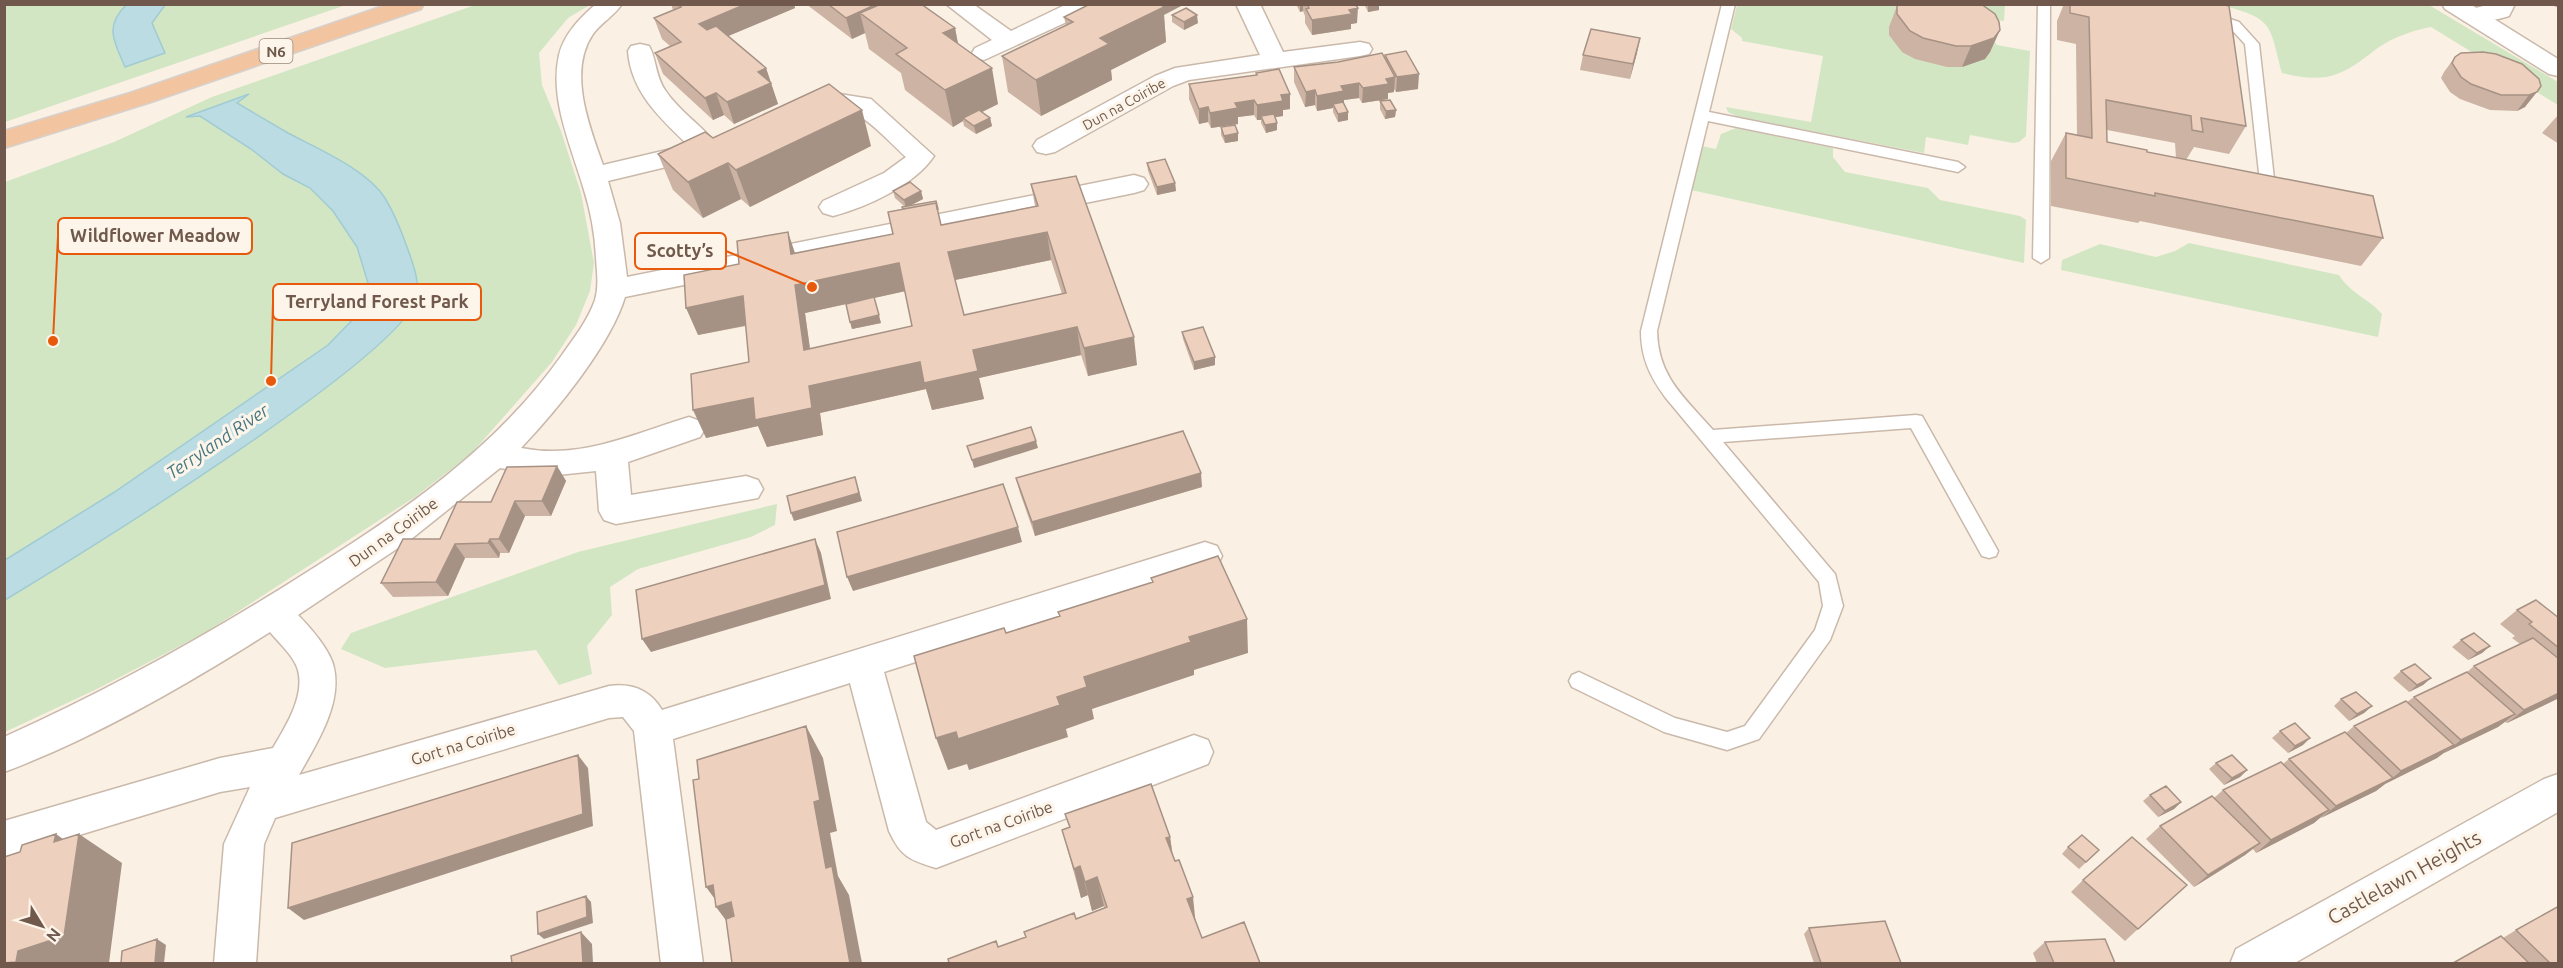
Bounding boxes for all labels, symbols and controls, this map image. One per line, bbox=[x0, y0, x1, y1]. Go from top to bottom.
road number: N6 bbox=[260, 39, 292, 63]
street label: Dun na Coiribe bbox=[1080, 75, 1168, 133]
callout: Wildflower Meadow bbox=[58, 218, 252, 254]
text: Wildflower Meadow bbox=[70, 225, 240, 245]
callout: Scotty’s bbox=[635, 233, 726, 269]
text: Scotty’s bbox=[647, 240, 714, 260]
callout: Terryland Forest Park bbox=[273, 284, 481, 320]
text: Terryland Forest Park bbox=[285, 291, 469, 311]
water label: Terryland River bbox=[162, 399, 273, 482]
street label: Dun na Coiribe bbox=[345, 494, 441, 570]
street label: Gort na Coiribe bbox=[409, 720, 517, 768]
street label: Gort na Coiribe bbox=[947, 797, 1055, 851]
street label: Castlelawn Heights bbox=[2323, 825, 2485, 929]
north arrow bbox=[12, 896, 72, 956]
text: N bbox=[43, 925, 65, 945]

